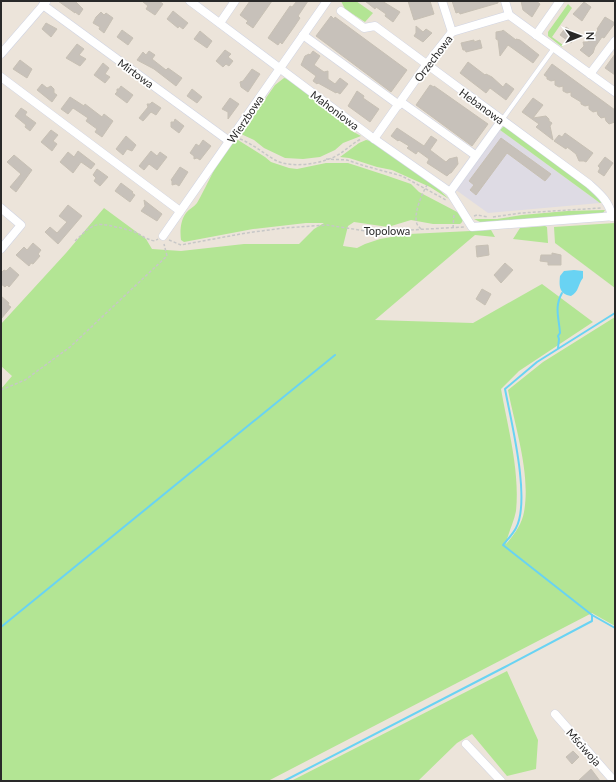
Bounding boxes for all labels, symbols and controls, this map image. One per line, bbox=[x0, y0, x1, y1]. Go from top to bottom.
north arrow bbox=[560, 16, 600, 56]
text: N bbox=[584, 31, 597, 40]
street label: Orzechowa bbox=[411, 32, 455, 84]
street label: Mirtowa bbox=[116, 56, 156, 90]
street label: Hebanowa bbox=[457, 85, 507, 127]
street label: Mahoniowa bbox=[308, 88, 362, 132]
street label: Wierzbowa bbox=[224, 93, 266, 145]
street label: Topolowa bbox=[364, 224, 410, 237]
street label: Mściwoja bbox=[564, 726, 604, 768]

